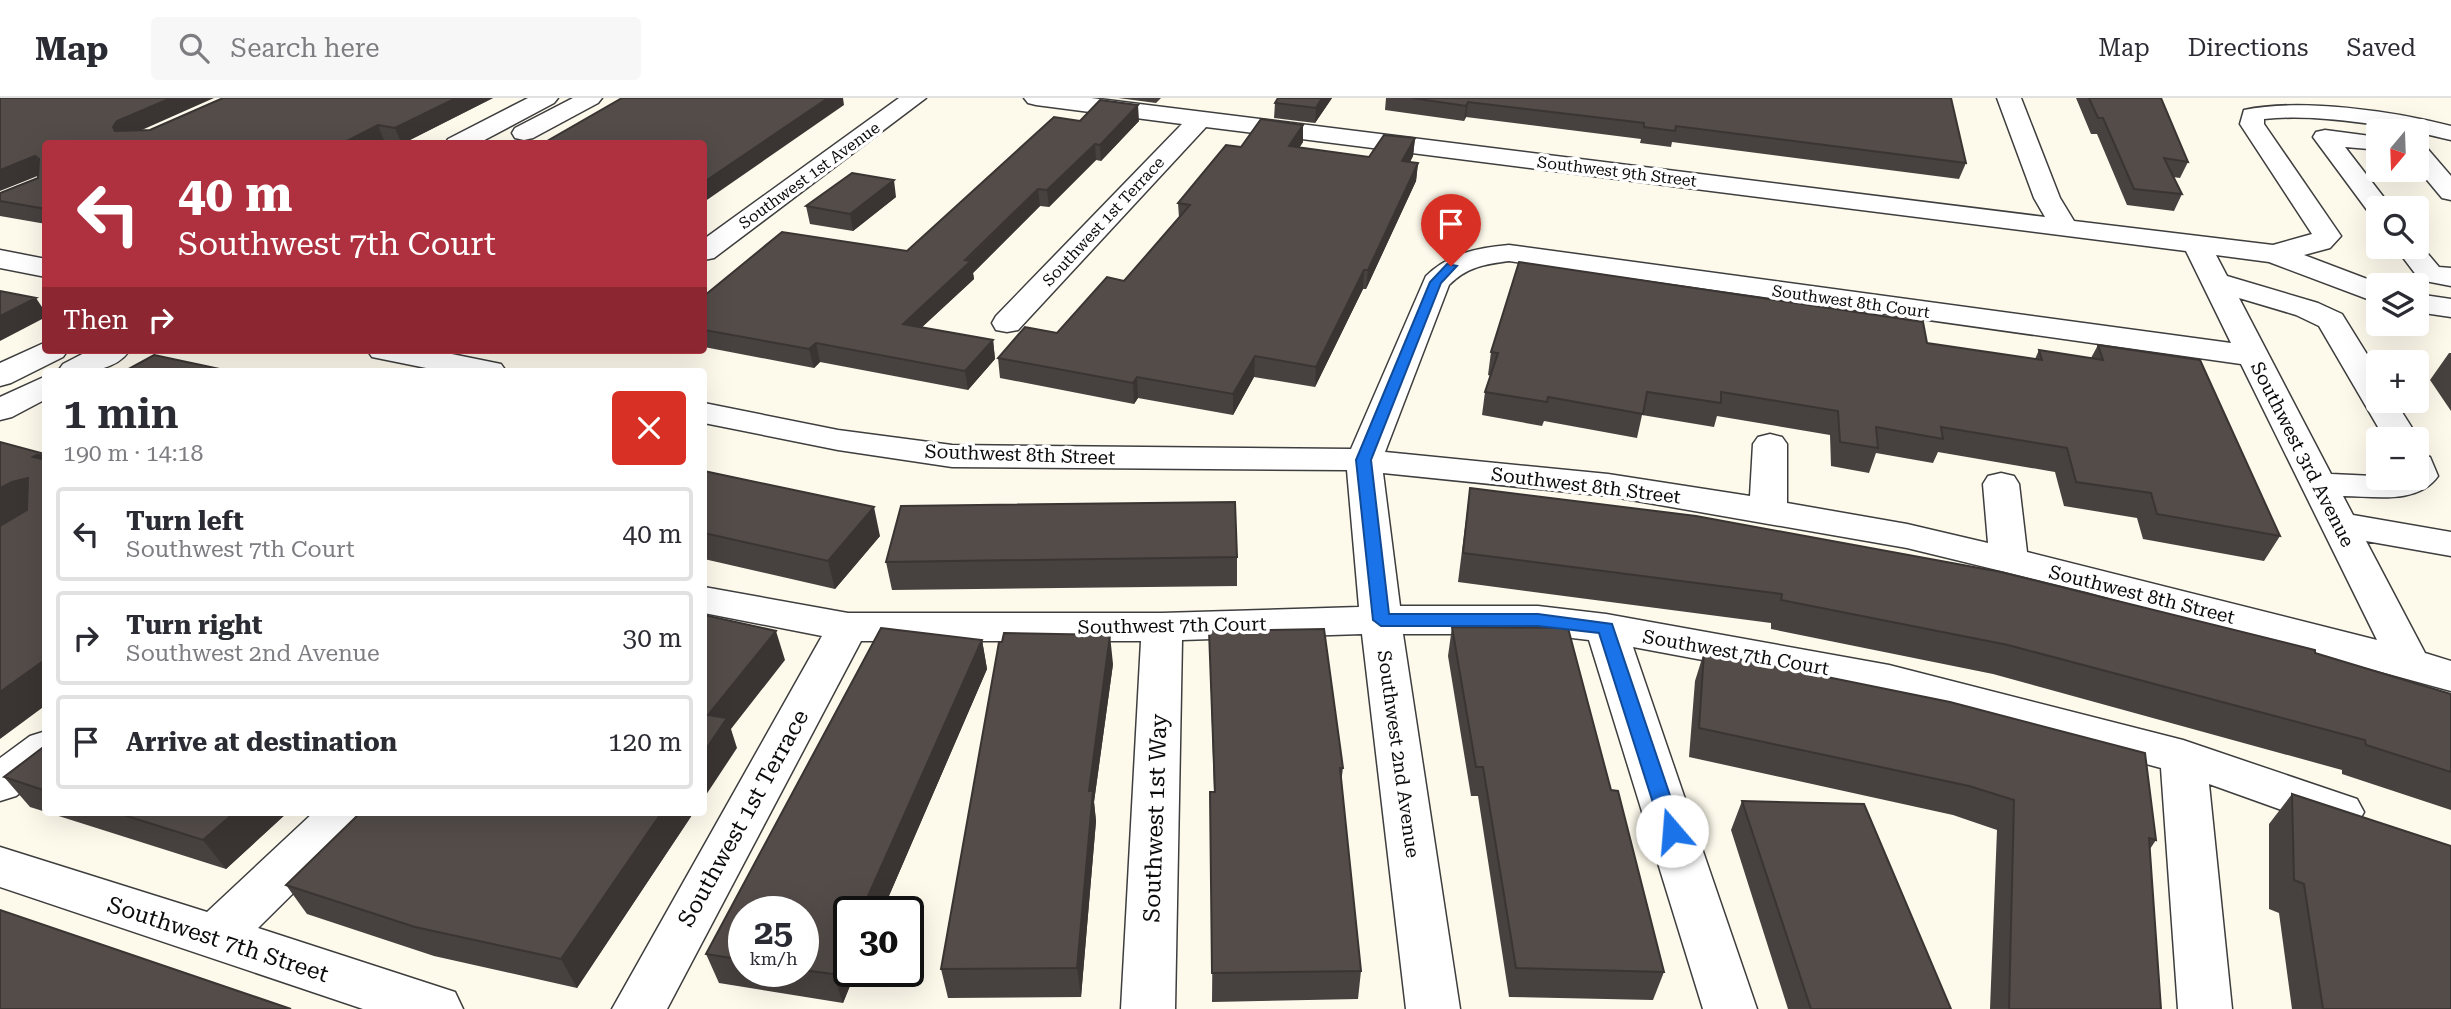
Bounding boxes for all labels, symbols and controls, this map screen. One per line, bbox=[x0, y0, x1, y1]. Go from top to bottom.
search box bbox=[151, 17, 641, 80]
text: Map bbox=[35, 29, 109, 68]
icon: search bbox=[175, 29, 213, 67]
text: Search here bbox=[231, 33, 380, 63]
text: Map bbox=[2098, 34, 2150, 62]
text: Directions bbox=[2188, 34, 2308, 62]
text: Saved bbox=[2346, 34, 2416, 62]
street label: Southwest 1st Avenue bbox=[735, 118, 884, 233]
north arrow bbox=[2366, 119, 2429, 182]
map controls bbox=[2366, 119, 2429, 490]
street label: Southwest 9th Street bbox=[1536, 152, 1698, 191]
street label: Southwest 1st Terrace bbox=[1039, 153, 1168, 290]
text: 40 m bbox=[178, 166, 293, 223]
icon: left bbox=[63, 168, 154, 259]
pin bbox=[1421, 194, 1481, 266]
button: search bbox=[2366, 196, 2429, 259]
icon: arrive bbox=[1432, 205, 1470, 243]
text: Southwest 7th Court bbox=[178, 225, 496, 263]
button: layers bbox=[2366, 273, 2429, 336]
street label: Southwest 8th Court bbox=[1771, 281, 1931, 322]
icon: right bbox=[142, 301, 180, 339]
text: Then bbox=[63, 305, 128, 335]
button: + bbox=[2366, 350, 2429, 413]
street label: Southwest 3rd Avenue bbox=[2246, 358, 2359, 551]
text: 1 min bbox=[63, 389, 179, 438]
button: close bbox=[612, 391, 686, 465]
button: − bbox=[2366, 427, 2429, 490]
text: 190 m · 14:18 bbox=[63, 440, 203, 467]
street label: Southwest 8th Street bbox=[924, 440, 1116, 469]
street label: Southwest 8th Street bbox=[1490, 462, 1682, 509]
text: Turn left bbox=[126, 506, 244, 536]
icon: left bbox=[67, 515, 105, 553]
text: 40 m bbox=[623, 519, 682, 549]
text: Southwest 7th Court bbox=[126, 536, 354, 563]
street label: Southwest 8th Street bbox=[2047, 560, 2237, 629]
text: Turn right bbox=[126, 610, 262, 640]
street label: Southwest 7th Court bbox=[1077, 612, 1267, 639]
icon: right bbox=[67, 619, 105, 657]
text: 30 m bbox=[623, 623, 682, 653]
street label: Southwest 7th Court bbox=[1641, 625, 1831, 680]
text: Southwest 2nd Avenue bbox=[126, 640, 380, 667]
street label: Southwest 2nd Avenue bbox=[1373, 649, 1424, 859]
street label: Southwest 1st Terrace bbox=[672, 705, 814, 931]
street label: Southwest 1st Way bbox=[1138, 713, 1173, 923]
icon: arrive bbox=[67, 723, 105, 761]
text: Arrive at destination bbox=[126, 727, 397, 757]
text: 120 m bbox=[608, 727, 682, 757]
position arrow bbox=[1635, 794, 1709, 868]
street label: Southwest 7th Street bbox=[104, 891, 332, 988]
speed limit sign: 30 bbox=[833, 896, 924, 987]
text: 25 bbox=[754, 912, 793, 953]
text: km/h bbox=[749, 948, 798, 969]

